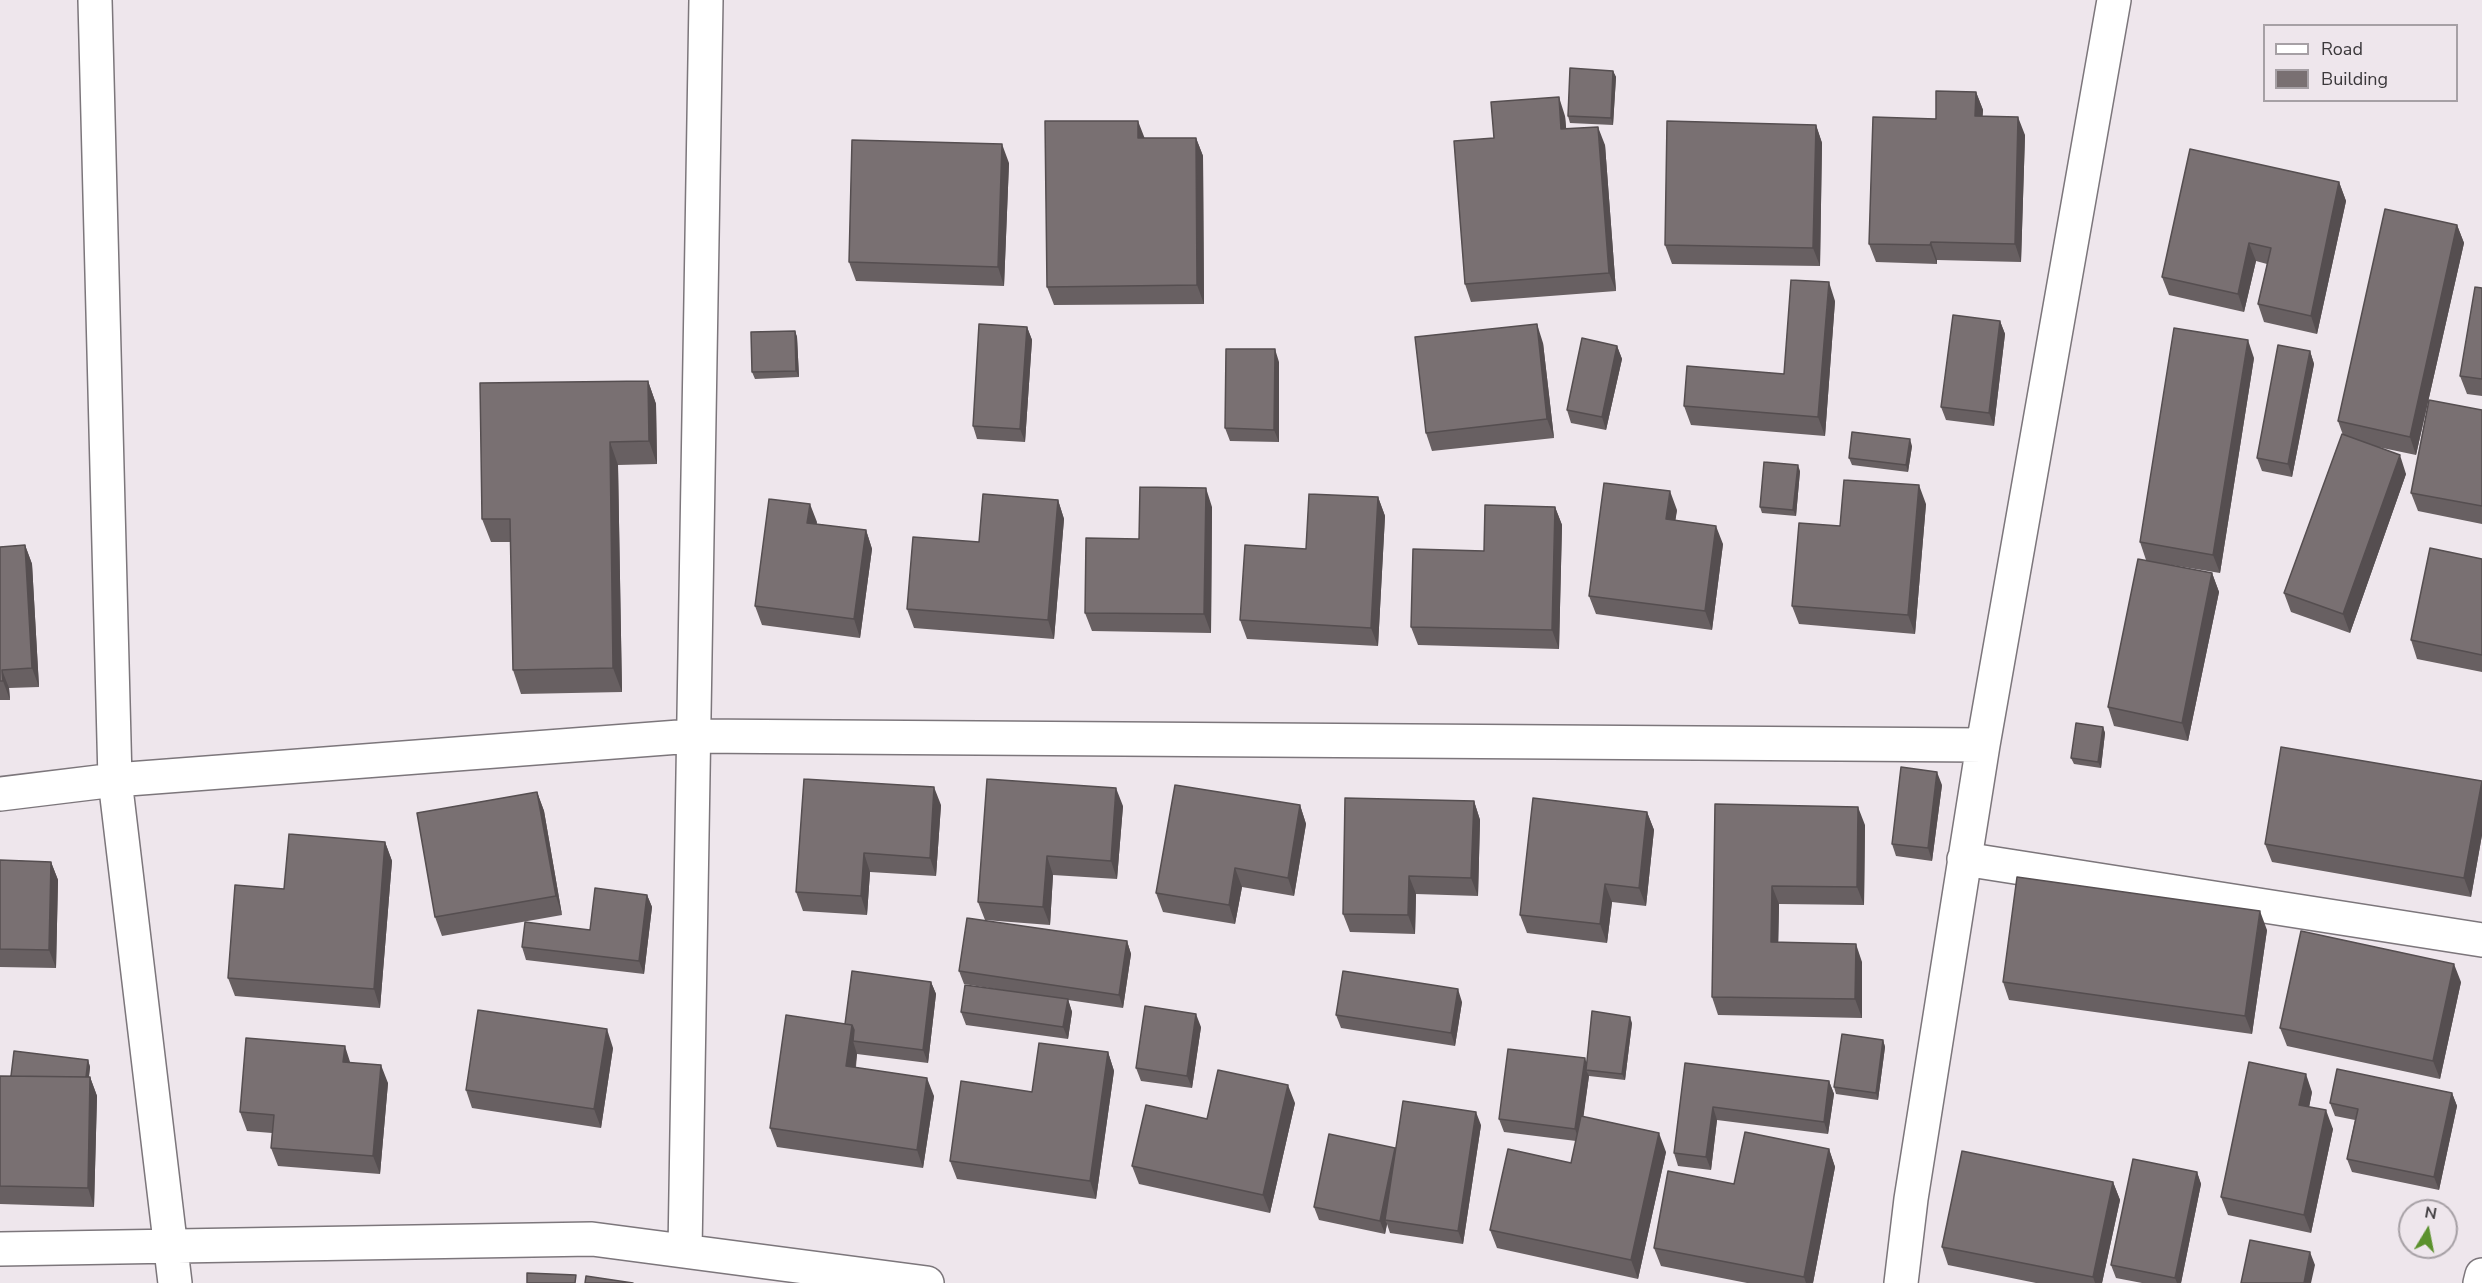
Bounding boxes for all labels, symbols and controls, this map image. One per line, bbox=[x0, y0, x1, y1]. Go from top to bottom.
legend bbox=[2263, 24, 2458, 102]
text: Road bbox=[2321, 37, 2363, 61]
text: Building bbox=[2321, 67, 2388, 91]
north arrow bbox=[2398, 1199, 2458, 1259]
text: N bbox=[2423, 1201, 2439, 1225]

